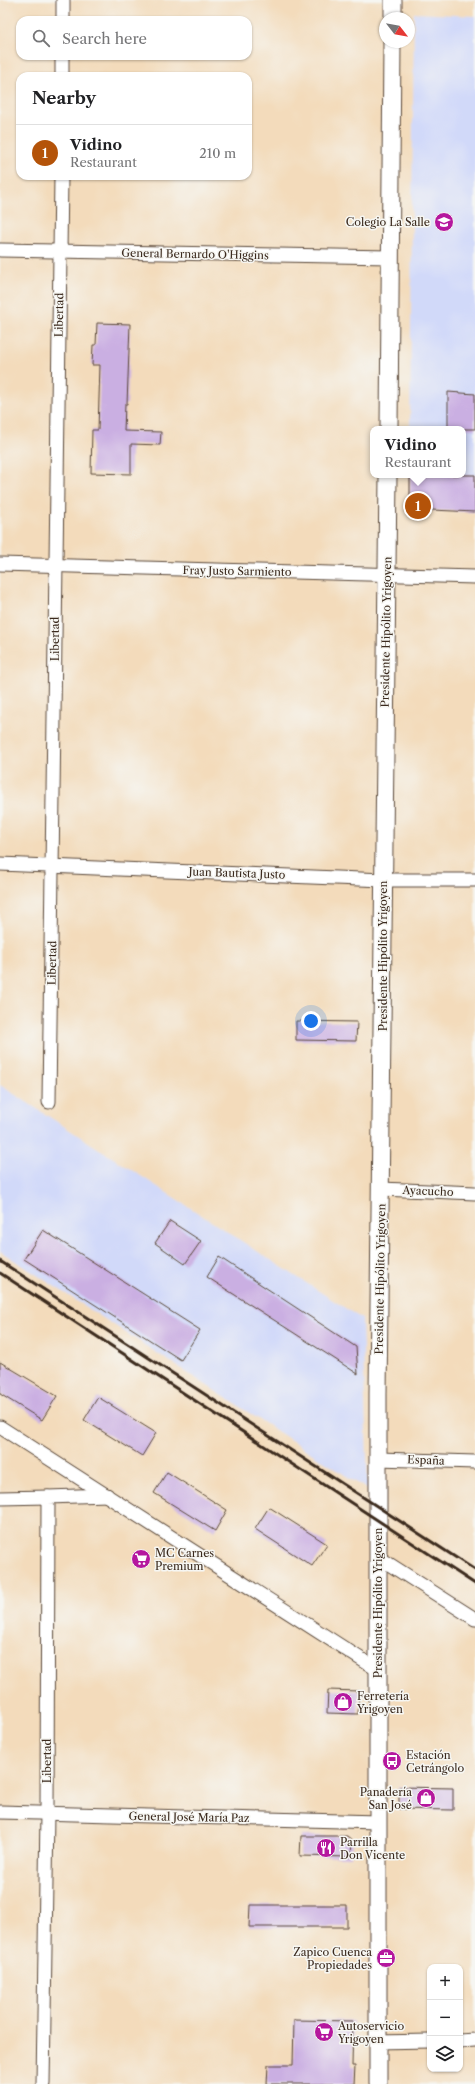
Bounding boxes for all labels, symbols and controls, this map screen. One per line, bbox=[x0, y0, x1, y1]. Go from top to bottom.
north arrow bbox=[379, 12, 415, 48]
search box bbox=[16, 16, 252, 60]
icon: search bbox=[30, 27, 52, 49]
text: Search here bbox=[62, 29, 147, 48]
text: Nearby bbox=[32, 88, 96, 108]
text: Vidino bbox=[70, 135, 122, 154]
text: 1 bbox=[42, 145, 48, 161]
text: 210 m bbox=[199, 145, 236, 161]
text: Restaurant bbox=[70, 154, 137, 170]
school or university icon: Colegio La Salle bbox=[433, 211, 455, 233]
place label: Colegio La Salle bbox=[346, 215, 430, 229]
street label: General Bernardo O'Higgins bbox=[121, 246, 269, 262]
street label: Libertad bbox=[52, 292, 66, 337]
popup bbox=[370, 426, 466, 478]
text: Vidino bbox=[385, 435, 437, 454]
text: Restaurant bbox=[385, 454, 451, 470]
pin: 1 bbox=[405, 491, 431, 521]
street label: Presidente Hipólito Yrigoyen bbox=[378, 556, 394, 707]
street label: Fray Justo Sarmiento bbox=[182, 563, 292, 579]
street label: Libertad bbox=[48, 617, 62, 661]
street label: Juan Bautista Justo bbox=[186, 864, 286, 882]
street label: Presidente Hipólito Yrigoyen bbox=[376, 881, 390, 1031]
street label: Libertad bbox=[45, 940, 59, 985]
your location bbox=[301, 1011, 321, 1031]
street label: Ayacucho bbox=[401, 1183, 454, 1199]
street label: Presidente Hipólito Yrigoyen bbox=[372, 1203, 388, 1354]
street label: España bbox=[407, 1452, 445, 1468]
street label: Presidente Hipólito Yrigoyen bbox=[371, 1528, 385, 1678]
place label: MC Carnes Premium bbox=[155, 1546, 214, 1573]
supermarket icon: MC Carnes Premium bbox=[130, 1548, 152, 1570]
place label: Ferretería Yrigoyen bbox=[356, 1689, 409, 1716]
shop icon: Ferretería Yrigoyen bbox=[332, 1691, 354, 1713]
street label: Libertad bbox=[40, 1739, 54, 1783]
place label: Estación Cetrángolo bbox=[406, 1748, 465, 1775]
bus stop icon: Estación Cetrángolo bbox=[381, 1750, 403, 1772]
place label: Panadería San José bbox=[360, 1785, 412, 1812]
shop icon: Panadería San José bbox=[415, 1787, 437, 1809]
street label: General José María Paz bbox=[128, 1809, 250, 1825]
place label: Parrilla Don Vicente bbox=[340, 1835, 405, 1862]
restaurant icon: Parrilla Don Vicente bbox=[315, 1837, 337, 1859]
place label: Zapico Cuenca Propiedades bbox=[293, 1945, 372, 1972]
office icon: Zapico Cuenca Propiedades bbox=[375, 1947, 397, 1969]
map controls bbox=[427, 1964, 463, 2072]
button: + bbox=[427, 1964, 463, 2000]
button: − bbox=[427, 2000, 463, 2036]
place label: Autoservicio Yrigoyen bbox=[337, 2019, 404, 2046]
supermarket icon: Autoservicio Yrigoyen bbox=[313, 2021, 335, 2043]
button: layers bbox=[427, 2036, 463, 2072]

